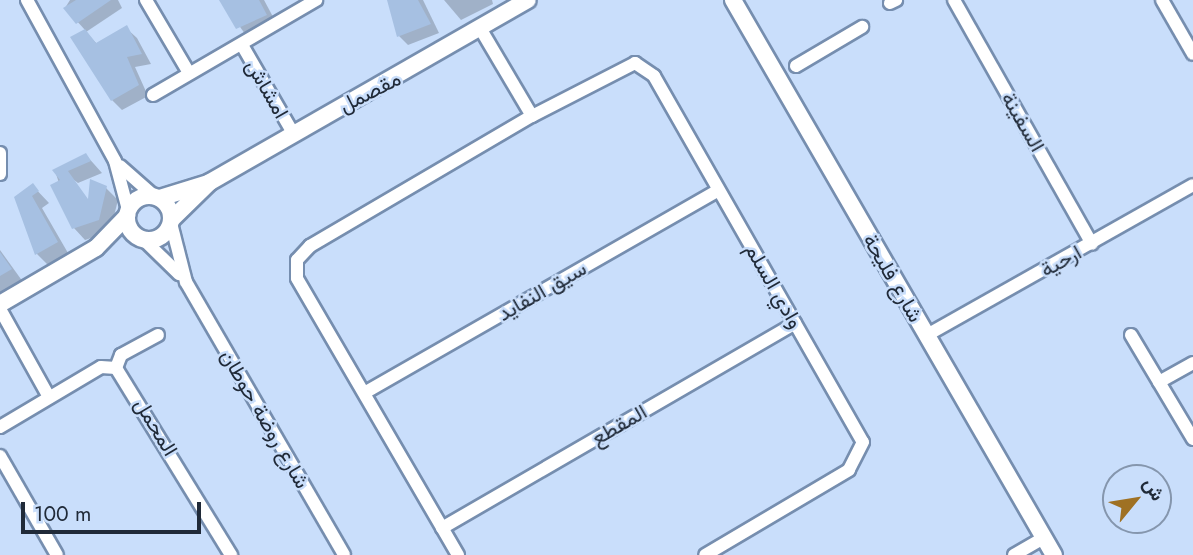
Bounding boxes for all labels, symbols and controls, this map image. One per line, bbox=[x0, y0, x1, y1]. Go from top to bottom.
street label: امشاش bbox=[240, 55, 294, 123]
street label: مقصمل bbox=[335, 66, 405, 118]
street label: السفينة bbox=[996, 88, 1050, 156]
street label: شارع فليحة bbox=[858, 229, 928, 327]
street label: وادي السلم bbox=[740, 239, 808, 333]
street label: ارحية bbox=[1036, 240, 1086, 282]
street label: سيق النفايد bbox=[493, 256, 591, 326]
street label: شارع روضة حوطان bbox=[215, 345, 315, 493]
street label: المحمل bbox=[129, 393, 183, 461]
street label: المقطع bbox=[587, 399, 651, 451]
north arrow bbox=[1102, 464, 1172, 534]
text: ش bbox=[1136, 473, 1171, 506]
scale bar bbox=[24, 489, 205, 532]
text: 100 m bbox=[34, 499, 91, 529]

